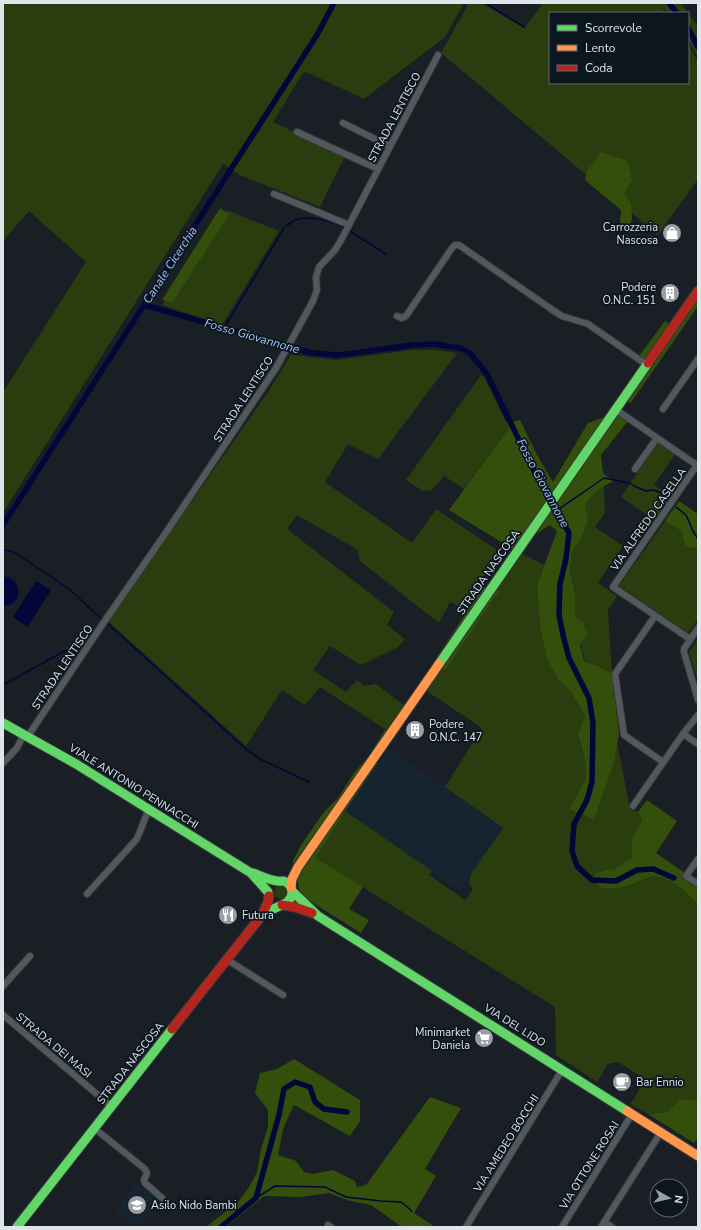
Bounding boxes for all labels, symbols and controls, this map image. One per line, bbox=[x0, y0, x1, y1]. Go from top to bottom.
legend bbox=[549, 12, 689, 84]
text: Scorrevole bbox=[585, 20, 642, 36]
text: Lento bbox=[585, 40, 616, 56]
text: Coda bbox=[585, 60, 613, 76]
street label: STRADA LENTISCO bbox=[364, 70, 424, 165]
place label: Carrozzeria Nascosa bbox=[603, 220, 658, 248]
shop icon: Carrozzeria Nascosa bbox=[661, 222, 683, 244]
water label: Canale Cicerchia bbox=[139, 223, 201, 307]
place label: Podere O.N.C. 151 bbox=[603, 280, 656, 308]
building icon: Podere O.N.C. 151 bbox=[659, 282, 681, 304]
water label: Fosso Giovannone bbox=[203, 315, 302, 357]
street label: STRADA LENTISCO bbox=[210, 353, 277, 445]
water label: Fosso Giovannone bbox=[513, 436, 573, 531]
street label: VIA ALFREDO CASELLA bbox=[607, 465, 690, 575]
street label: STRADA NASCOSA bbox=[453, 527, 523, 618]
street label: STRADA LENTISCO bbox=[28, 622, 97, 713]
place label: Podere O.N.C. 147 bbox=[429, 717, 482, 745]
building icon: Podere O.N.C. 147 bbox=[404, 719, 426, 741]
street label: VIALE ANTONIO PENNACCHI bbox=[65, 740, 201, 832]
restaurant icon: Futura bbox=[217, 904, 239, 926]
place label: Futura bbox=[242, 908, 274, 923]
street label: VIA DEL LIDO bbox=[480, 1000, 548, 1050]
street label: STRADA DEI MASI bbox=[13, 1009, 95, 1082]
street label: STRADA NASCOSA bbox=[94, 1019, 167, 1108]
place label: Minimarket Daniela bbox=[415, 1025, 470, 1053]
supermarket icon: Minimarket Daniela bbox=[473, 1027, 495, 1049]
cafe icon: Bar Ennio bbox=[611, 1071, 633, 1093]
place label: Bar Ennio bbox=[636, 1075, 684, 1090]
street label: VIA AMEDEO BOCCHI bbox=[470, 1092, 543, 1196]
street label: VIA OTTONE ROSAI bbox=[556, 1118, 623, 1213]
north arrow bbox=[649, 1178, 689, 1218]
school or university icon: Asilo Nido Bambi bbox=[126, 1194, 148, 1216]
text: N bbox=[670, 1194, 686, 1204]
place label: Asilo Nido Bambi bbox=[151, 1198, 237, 1213]

